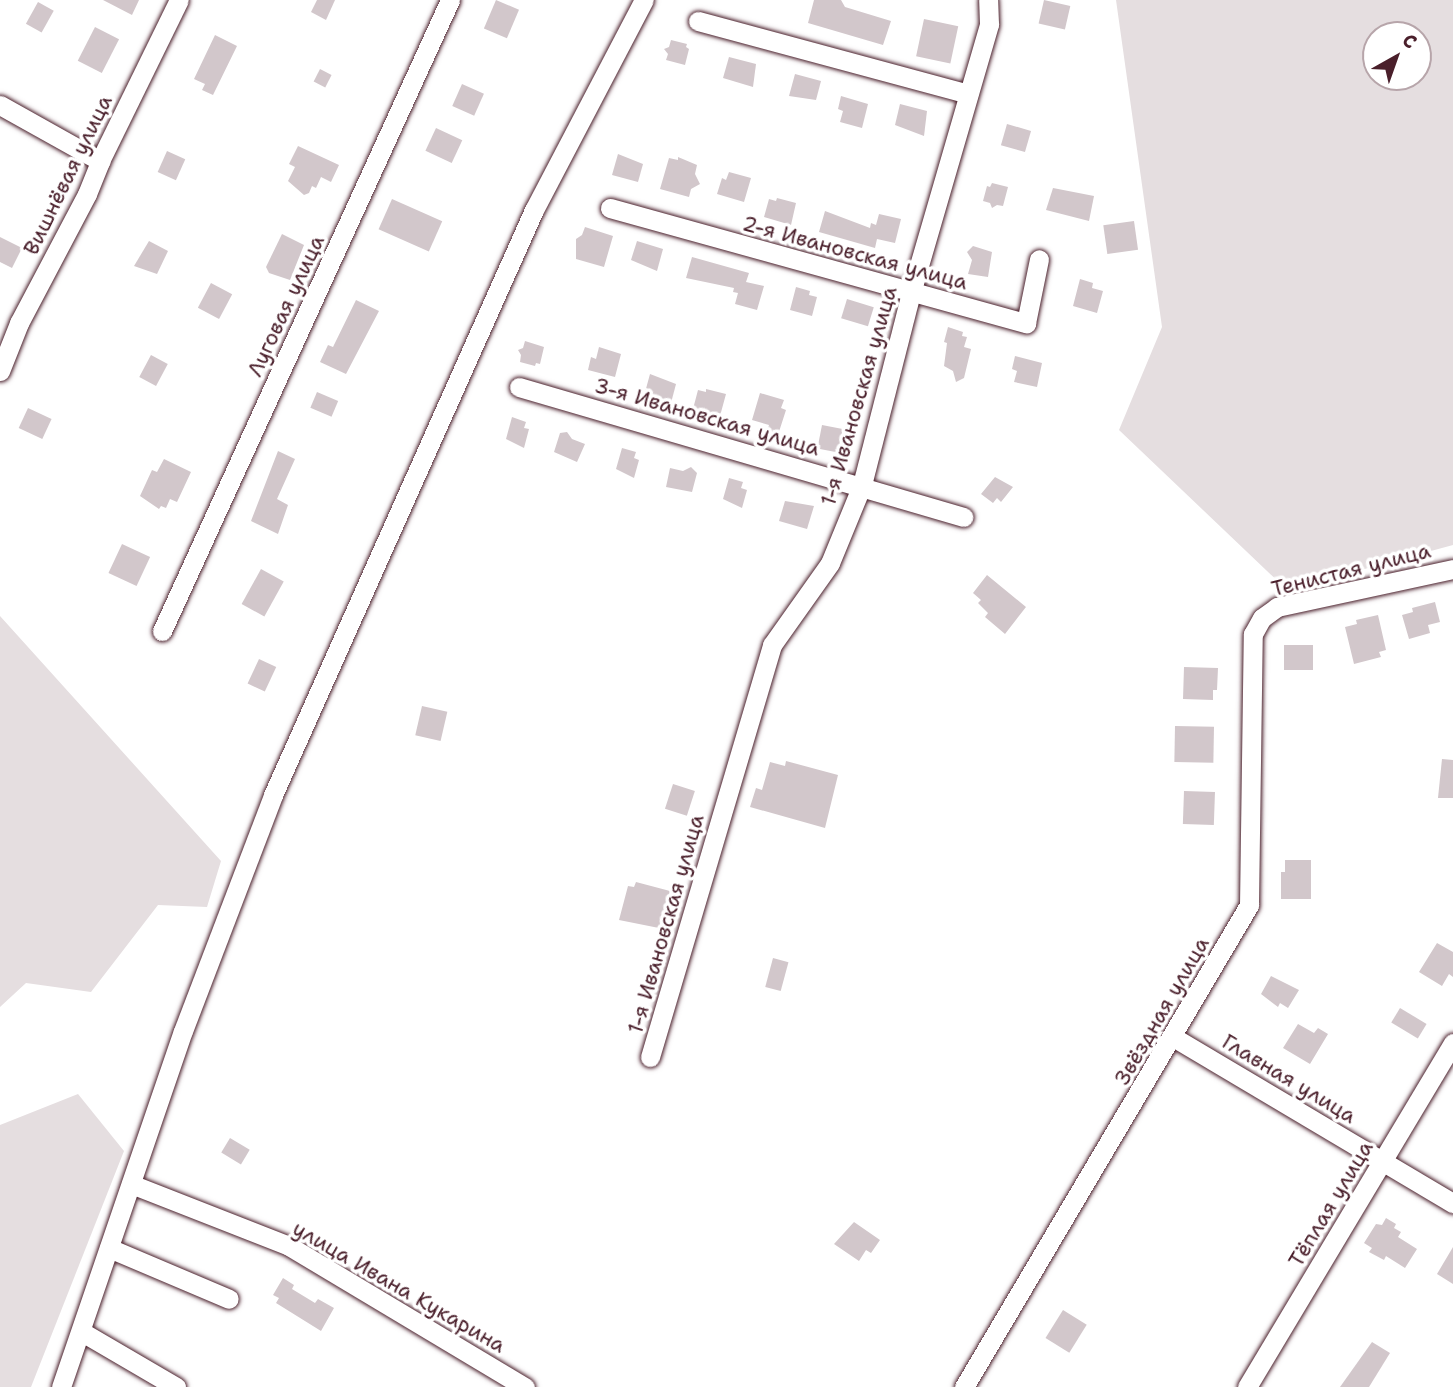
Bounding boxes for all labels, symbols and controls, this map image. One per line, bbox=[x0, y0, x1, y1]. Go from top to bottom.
north arrow bbox=[1362, 21, 1432, 91]
text: С bbox=[1397, 28, 1422, 54]
street label: Вишнёвая улица bbox=[18, 91, 118, 259]
street label: 2-я Ивановская улица bbox=[740, 211, 970, 295]
street label: Луговая улица bbox=[242, 231, 330, 381]
street label: 1-я Ивановская улица bbox=[816, 283, 902, 509]
street label: 3-я Ивановская улица bbox=[591, 373, 823, 461]
street label: Тенистая улица bbox=[1269, 538, 1433, 602]
street label: 1-я Ивановская улица bbox=[623, 811, 709, 1037]
street label: Звёздная улица bbox=[1110, 933, 1214, 1089]
street label: Главная улица bbox=[1217, 1029, 1361, 1129]
street label: Тёплая улица bbox=[1283, 1136, 1379, 1272]
street label: улица Ивана Кукарина bbox=[288, 1216, 510, 1358]

